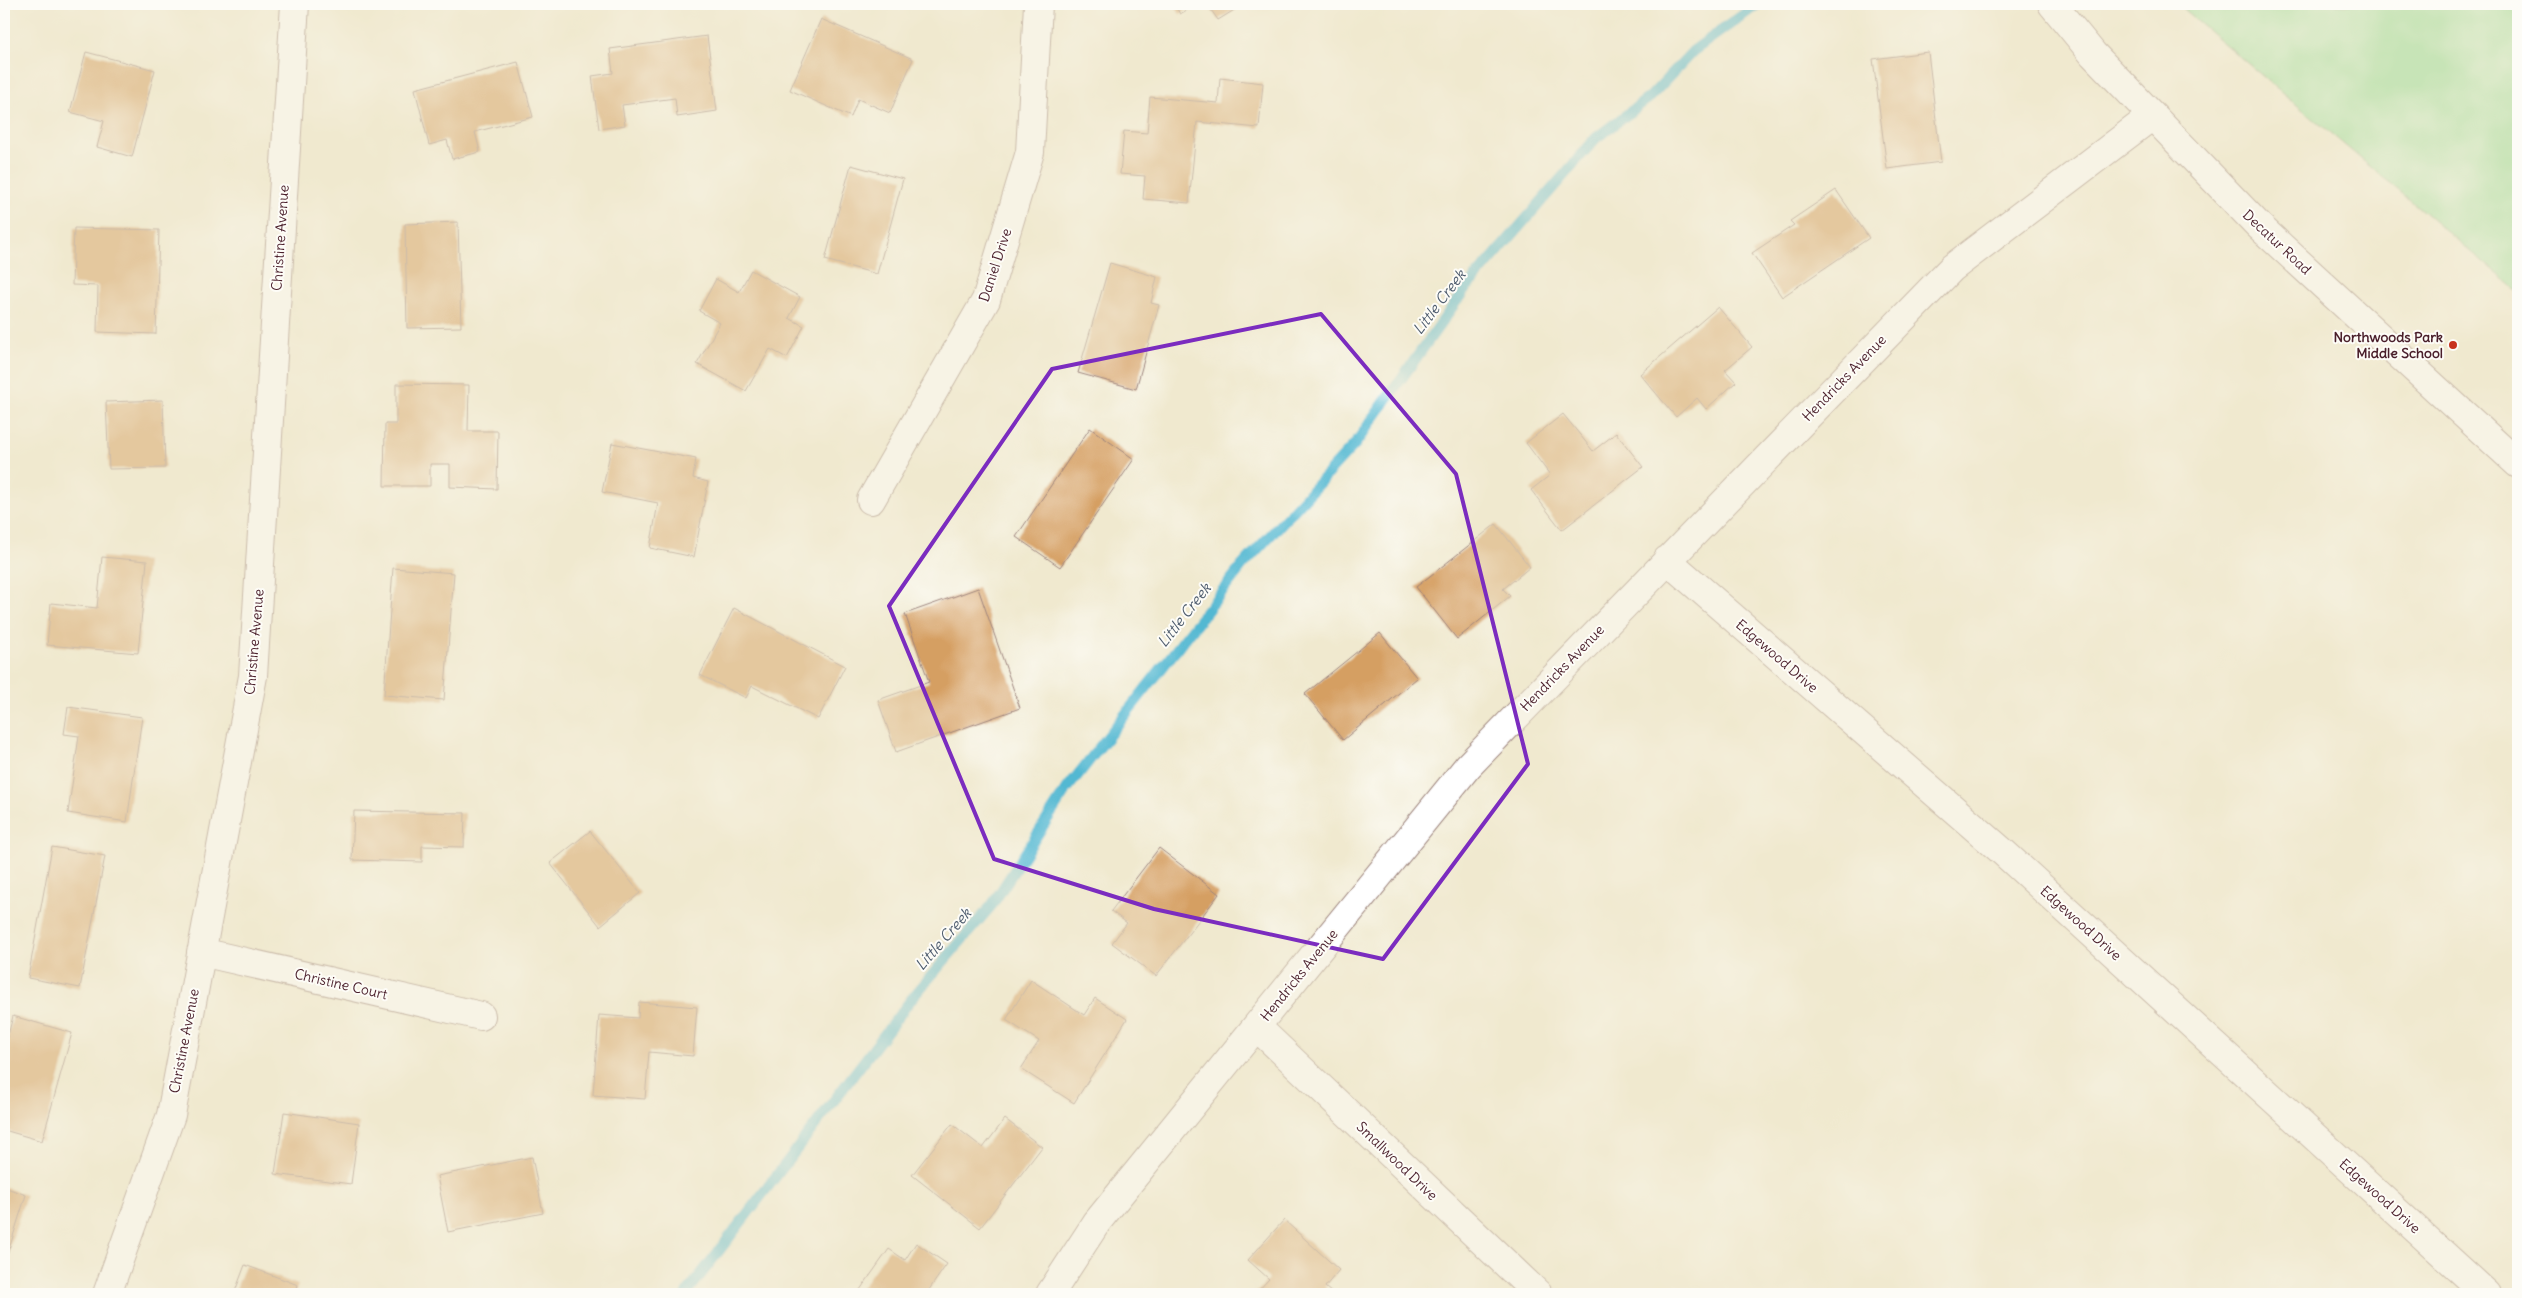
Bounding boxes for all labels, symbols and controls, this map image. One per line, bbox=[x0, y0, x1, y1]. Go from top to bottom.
street label: Christine Avenue bbox=[267, 184, 293, 292]
street label: Decatur Road bbox=[2239, 206, 2315, 278]
street label: Daniel Drive bbox=[975, 226, 1015, 304]
water label: Little Creek bbox=[1409, 265, 1470, 338]
place label: Northwoods Park Middle School bbox=[2334, 328, 2443, 362]
street label: Hendricks Avenue bbox=[1798, 331, 1890, 425]
marker: Northwoods Park Middle School bbox=[2447, 339, 2459, 351]
water label: Little Creek bbox=[1153, 578, 1216, 651]
street label: Christine Avenue bbox=[240, 588, 268, 696]
street label: Edgewood Drive bbox=[1732, 615, 1822, 697]
street label: Hendricks Avenue bbox=[1516, 621, 1608, 715]
street label: Edgewood Drive bbox=[2037, 882, 2125, 964]
water label: Little Creek bbox=[911, 903, 976, 974]
street label: Hendricks Avenue bbox=[1256, 925, 1342, 1025]
street label: Christine Court bbox=[293, 965, 390, 1004]
street label: Christine Avenue bbox=[165, 987, 203, 1095]
street label: Smallwood Drive bbox=[1353, 1118, 1441, 1204]
street label: Edgewood Drive bbox=[2336, 1155, 2424, 1237]

